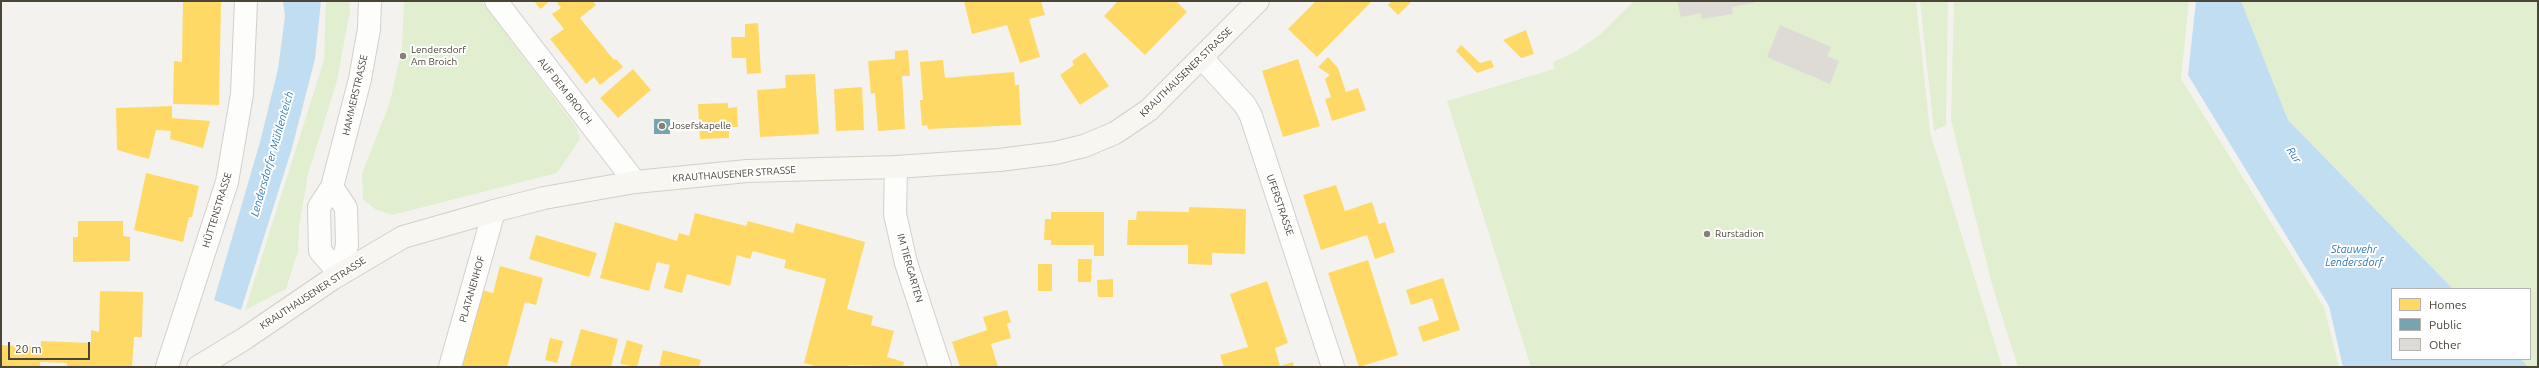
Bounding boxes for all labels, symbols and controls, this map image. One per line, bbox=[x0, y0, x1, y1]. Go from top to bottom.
street label: KRAUTHAUSENER STRASSE bbox=[1137, 25, 1235, 119]
place label: Lendersdorf Am Broich bbox=[411, 44, 466, 68]
marker: Lendersdorf Am Broich bbox=[398, 51, 408, 61]
street label: HAMMERSTRASSE bbox=[340, 53, 370, 137]
street label: AUF DEM BROICH bbox=[535, 56, 595, 126]
water label: Lendersdorfer Mühlenteich bbox=[248, 90, 296, 218]
place label: Josefskapelle bbox=[670, 120, 731, 132]
marker: Josefskapelle bbox=[657, 121, 667, 131]
water label: Rur bbox=[2284, 144, 2304, 166]
street label: KRAUTHAUSENER STRASSE bbox=[672, 164, 796, 184]
street label: HÜTTENSTRASSE bbox=[200, 171, 234, 249]
street label: UFERSTRASSE bbox=[1264, 173, 1296, 237]
place label: Rurstadion bbox=[1715, 228, 1764, 240]
marker: Rurstadion bbox=[1702, 229, 1712, 239]
street label: IM TIERGARTEN bbox=[894, 232, 926, 304]
water label: Stauwehr Lendersdorf bbox=[2325, 242, 2383, 268]
street label: KRAUTHAUSENER STRASSE bbox=[258, 254, 368, 332]
street label: PLATANENHOF bbox=[457, 254, 487, 324]
legend bbox=[2391, 288, 2531, 360]
text: Homes bbox=[2429, 298, 2467, 311]
text: Public bbox=[2429, 318, 2462, 331]
scale bar bbox=[10, 334, 92, 360]
text: Other bbox=[2429, 338, 2461, 351]
text: 20 m bbox=[15, 342, 42, 355]

